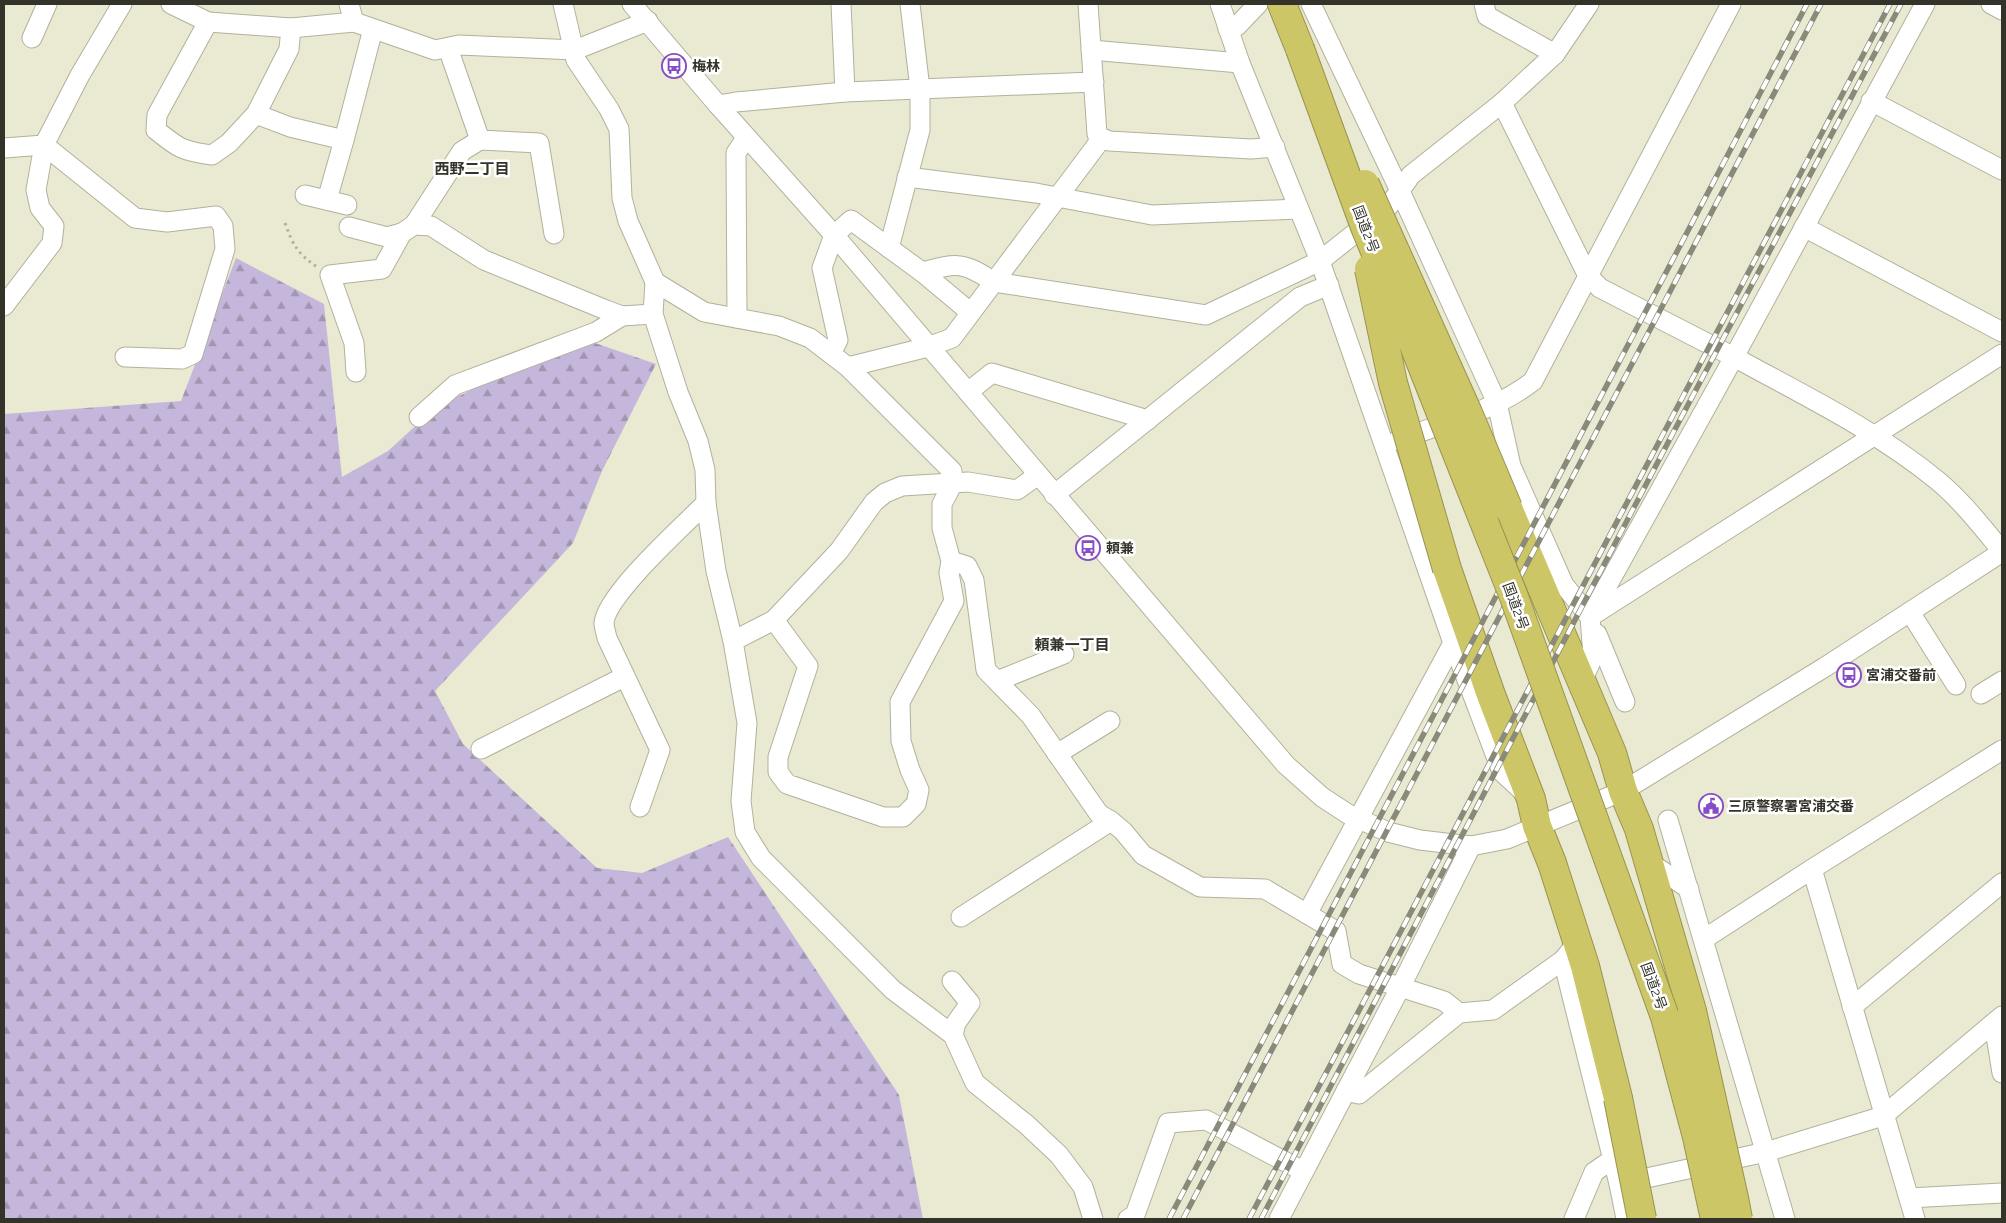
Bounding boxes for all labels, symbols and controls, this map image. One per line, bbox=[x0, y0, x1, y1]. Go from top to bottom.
bus stop icon: 梅林 bbox=[661, 53, 687, 79]
place label: 梅林 bbox=[692, 58, 720, 74]
district label: 西野二丁目 bbox=[434, 160, 510, 178]
street label: 国道2号 bbox=[1350, 203, 1382, 255]
bus stop icon: 頼兼 bbox=[1075, 535, 1101, 561]
place label: 頼兼 bbox=[1106, 540, 1134, 556]
street label: 国道2号 bbox=[1500, 580, 1532, 632]
district label: 頼兼一丁目 bbox=[1034, 636, 1110, 654]
bus stop icon: 宮浦交番前 bbox=[1836, 662, 1862, 688]
place label: 宮浦交番前 bbox=[1866, 667, 1936, 683]
public building icon: 三原警察署宮浦交番 bbox=[1698, 793, 1724, 819]
place label: 三原警察署宮浦交番 bbox=[1728, 798, 1854, 814]
street label: 国道2号 bbox=[1638, 960, 1670, 1012]

